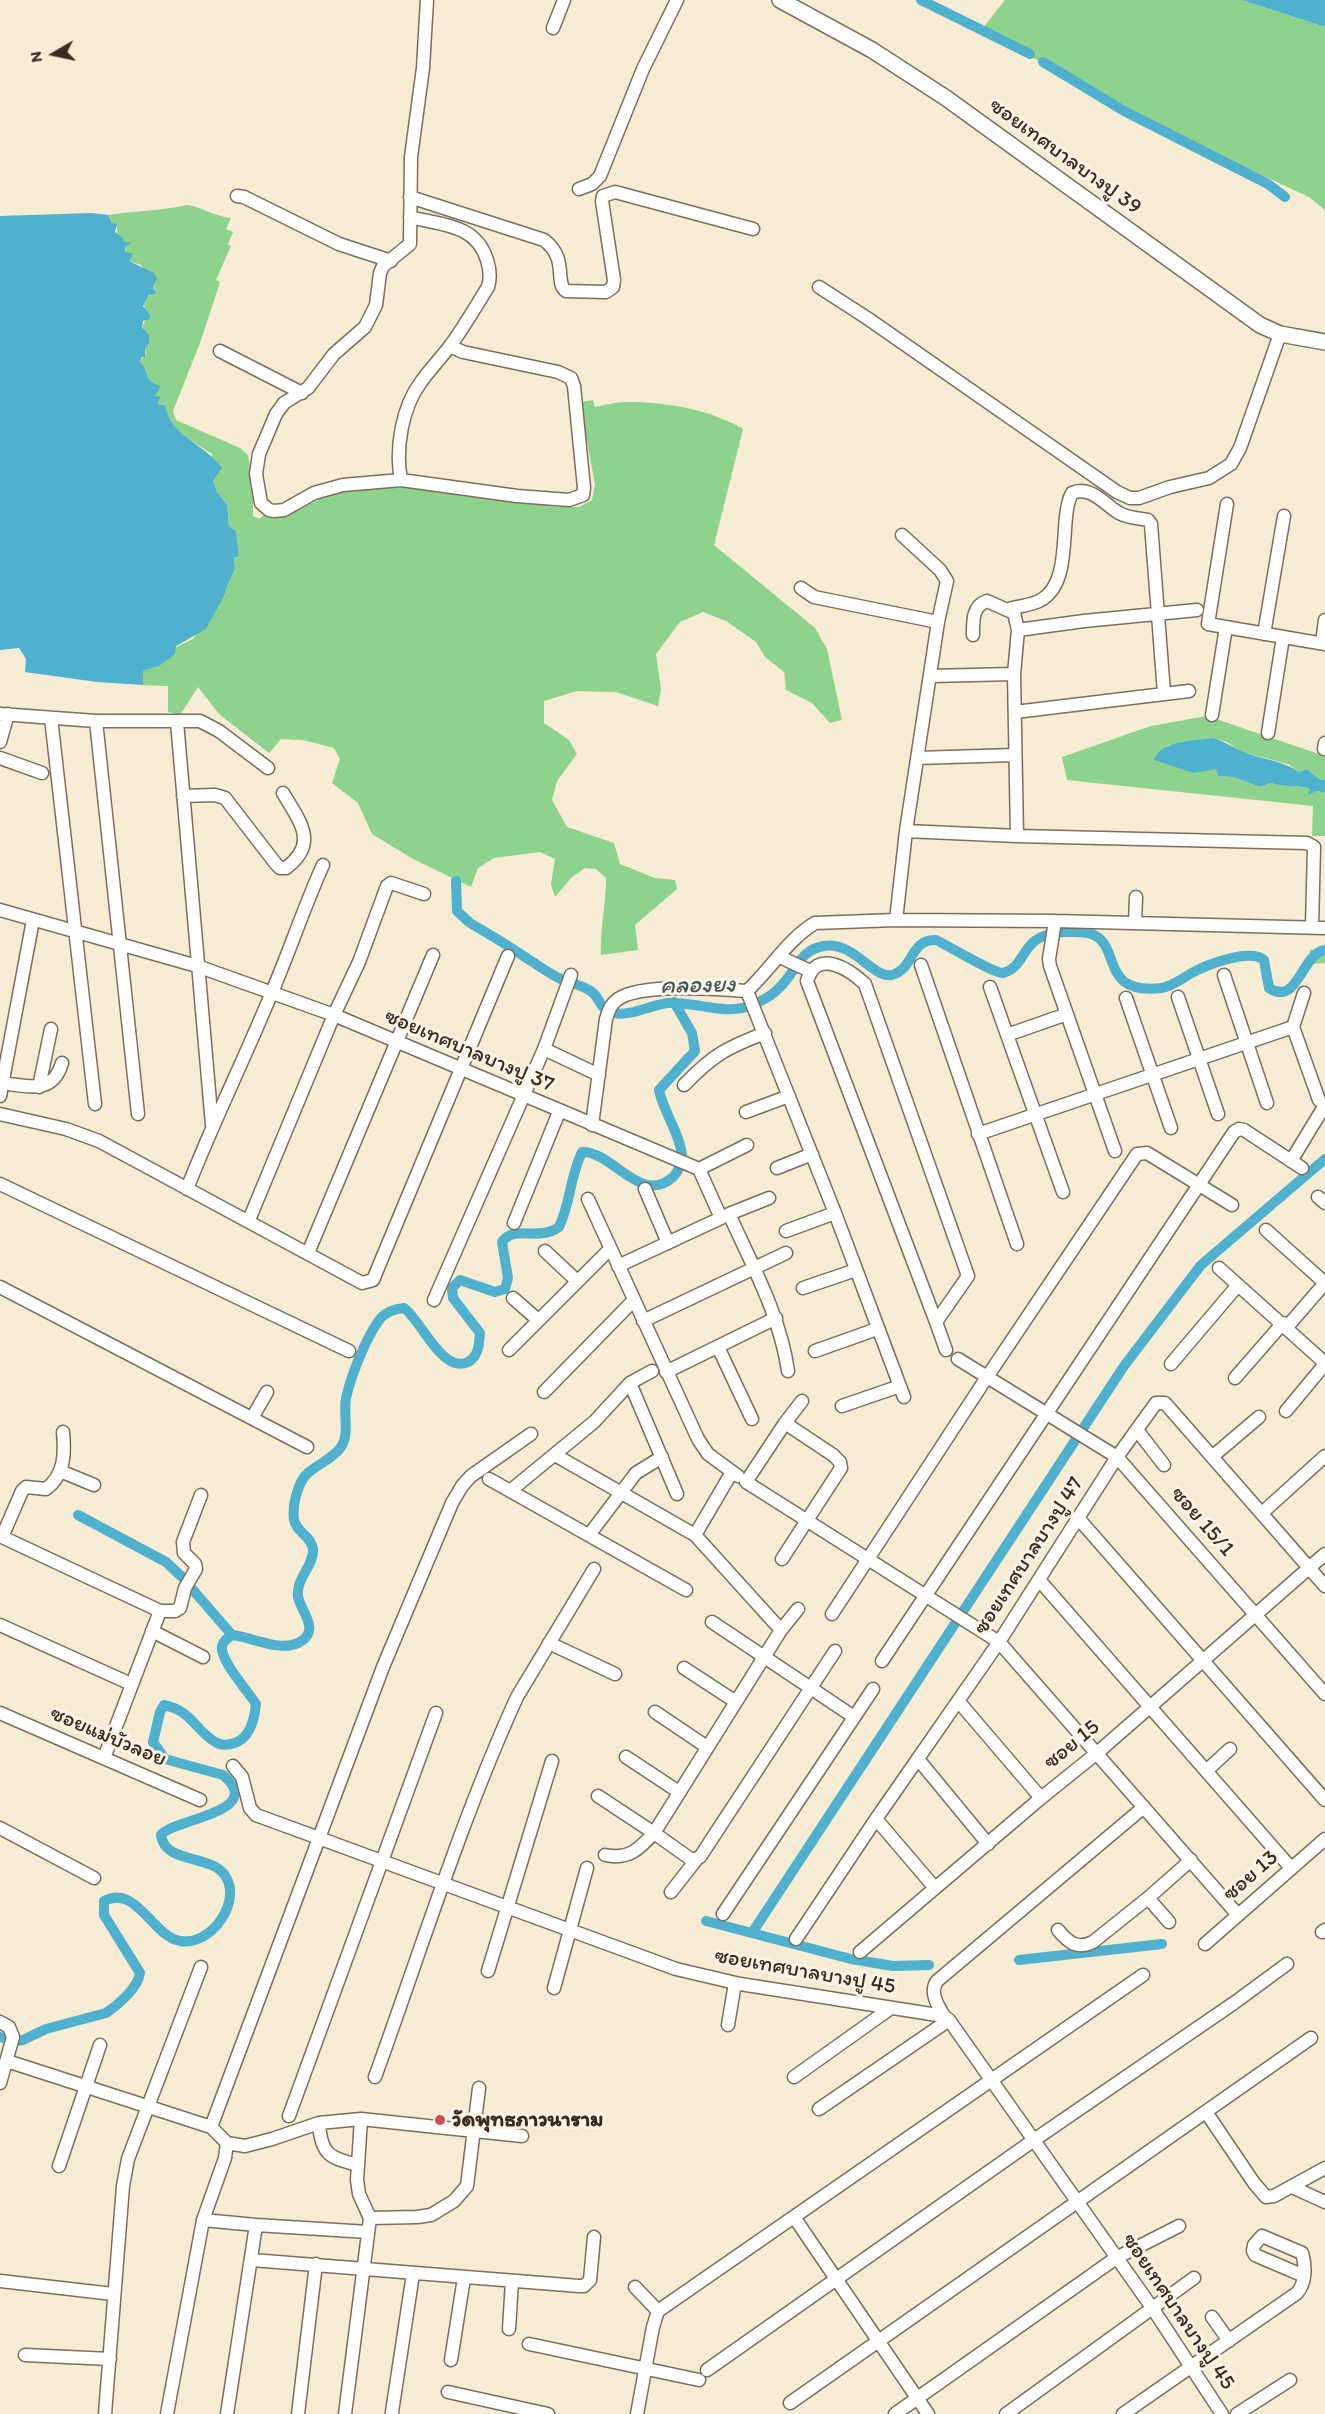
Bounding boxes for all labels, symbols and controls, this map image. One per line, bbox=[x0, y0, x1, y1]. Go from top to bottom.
north arrow bbox=[24, 24, 84, 84]
text: N bbox=[25, 50, 46, 64]
street label: ซอยเทศบาลบางปู 39 bbox=[984, 93, 1146, 221]
water label: คลองยง bbox=[660, 971, 736, 1001]
street label: ซอยเทศบาลบางปู 37 bbox=[380, 1003, 558, 1099]
street label: ซอยเทศบาลบางปู 47 bbox=[968, 1472, 1090, 1640]
street label: ซอย 15/1 bbox=[1165, 1482, 1239, 1562]
street label: ซอยแม่บัวลอย bbox=[46, 1701, 170, 1773]
street label: ซอย 15 bbox=[1039, 1714, 1105, 1776]
street label: ซอย 13 bbox=[1218, 1845, 1284, 1907]
street label: ซอยเทศบาลบางปู 45 bbox=[713, 1943, 897, 2001]
place label: วัดพุทธภาวนาราม bbox=[452, 2107, 604, 2133]
marker: วัดพุทธภาวนาราม bbox=[433, 2113, 447, 2127]
street label: ซอยเทศบาลบางปู 45 bbox=[1116, 2229, 1240, 2395]

